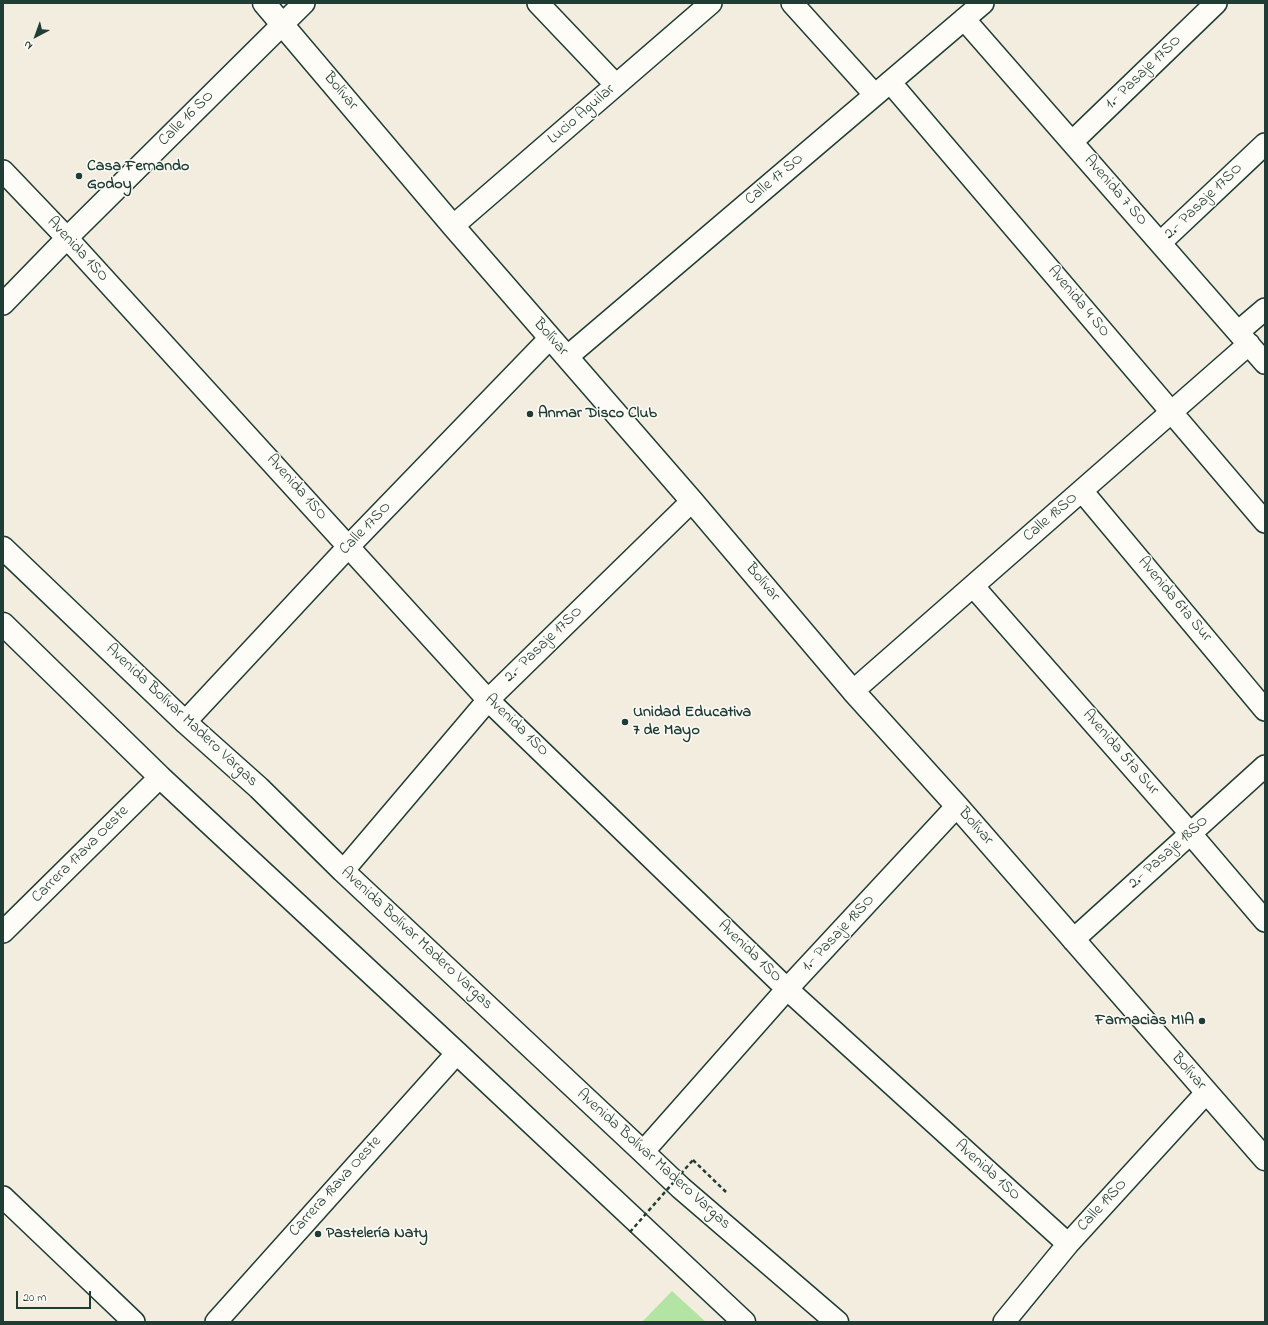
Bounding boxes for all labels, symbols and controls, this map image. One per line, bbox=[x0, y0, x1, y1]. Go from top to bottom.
north arrow bbox=[16, 16, 56, 56]
street label: 1.- Pasaje 17SO bbox=[1102, 32, 1186, 114]
text: N bbox=[20, 37, 36, 54]
street label: Bolívar bbox=[319, 69, 361, 115]
street label: Lucio Aguilar bbox=[545, 81, 619, 149]
street label: Calle 16 SO bbox=[155, 87, 219, 151]
street label: Calle 17 SO bbox=[742, 150, 808, 210]
street label: Avenida 7 SO bbox=[1079, 152, 1151, 230]
place label: Casa Fernando Godoy bbox=[87, 157, 189, 195]
street label: 2.- Pasaje 17SO bbox=[1161, 160, 1247, 244]
marker: Casa Fernando Godoy bbox=[74, 171, 84, 181]
street label: Avenida 1SO bbox=[42, 213, 112, 287]
street label: Avenida 4 SO bbox=[1043, 262, 1113, 342]
street label: Bolívar bbox=[528, 315, 572, 361]
place label: Anmar Disco Club bbox=[538, 404, 657, 424]
marker: Anmar Disco Club bbox=[525, 409, 535, 419]
street label: Avenida 1SO bbox=[261, 451, 331, 525]
street label: Calle 18SO bbox=[1020, 489, 1082, 547]
street label: Calle 17SO bbox=[336, 498, 396, 560]
street label: Avenida 6ta Sur bbox=[1133, 553, 1215, 647]
street label: Bolívar bbox=[741, 560, 783, 606]
street label: 2.- Pasaje 17SO bbox=[501, 603, 587, 687]
street label: Avenida Bolívar Madero Vargas bbox=[101, 640, 261, 792]
street label: Avenida 1SO bbox=[480, 691, 552, 761]
place label: Unidad Educativa 7 de Mayo bbox=[633, 703, 751, 741]
street label: Avenida 5ta Sur bbox=[1077, 706, 1163, 800]
marker: Unidad Educativa 7 de Mayo bbox=[620, 717, 630, 727]
street label: Carrera 17ava Oeste bbox=[28, 802, 134, 908]
street label: Bolívar bbox=[953, 804, 997, 850]
street label: 2.- Pasaje 18SO bbox=[1125, 812, 1213, 894]
street label: Avenida Bolívar Madero Vargas bbox=[336, 863, 496, 1015]
street label: 1.- Pasaje 18SO bbox=[798, 891, 880, 977]
street label: Avenida 1SO bbox=[713, 917, 785, 987]
place label: Farmacias MIA bbox=[1095, 1011, 1194, 1031]
marker: Farmacias MIA bbox=[1197, 1016, 1207, 1026]
street label: Bolívar bbox=[1166, 1049, 1210, 1095]
street label: Avenida Bolívar Madero Vargas bbox=[572, 1086, 734, 1234]
street label: Carrera 18ava Oeste bbox=[286, 1133, 386, 1241]
street label: Avenida 1SO bbox=[950, 1136, 1024, 1206]
street label: Calle 19SO bbox=[1074, 1176, 1132, 1236]
place label: Pastelería Naty bbox=[326, 1224, 428, 1244]
marker: Pastelería Naty bbox=[313, 1229, 323, 1239]
scale bar bbox=[18, 1283, 93, 1309]
text: 20 m bbox=[23, 1289, 46, 1307]

